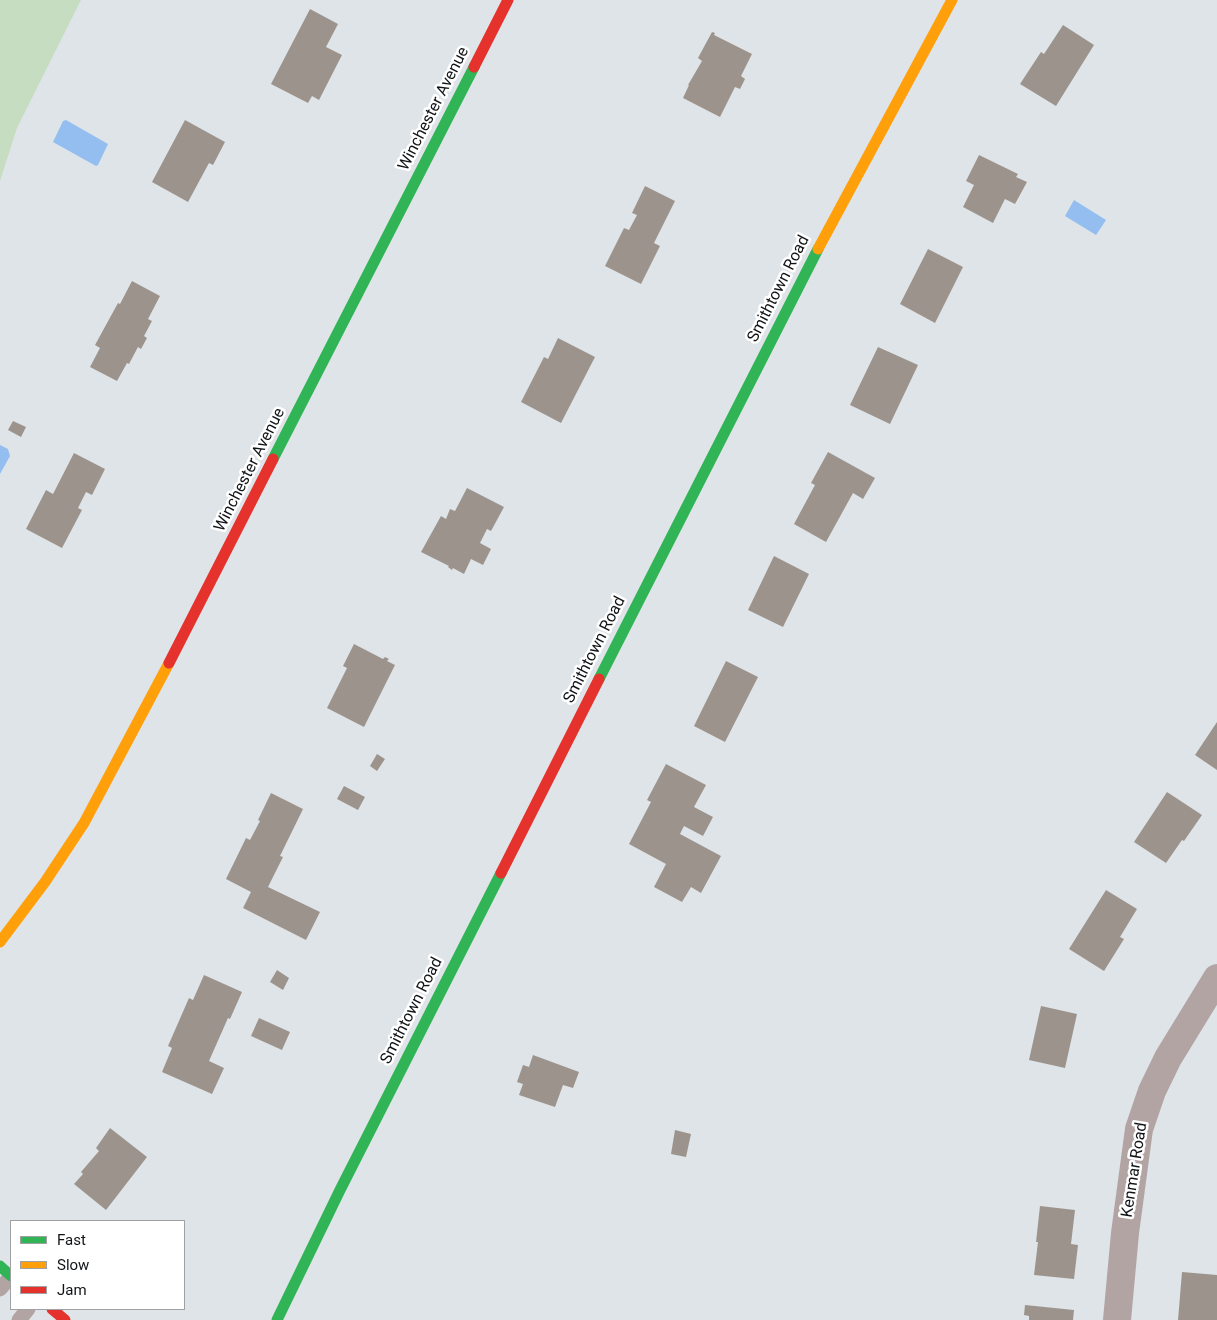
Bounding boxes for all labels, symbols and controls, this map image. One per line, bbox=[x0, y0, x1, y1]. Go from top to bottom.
street label: Winchester Avenue bbox=[395, 44, 473, 174]
street label: Smithtown Road bbox=[744, 232, 814, 346]
street label: Winchester Avenue bbox=[211, 405, 289, 535]
street label: Smithtown Road bbox=[560, 593, 630, 707]
street label: Smithtown Road bbox=[377, 954, 447, 1068]
street label: Kenmar Road bbox=[1118, 1121, 1152, 1219]
legend bbox=[10, 1220, 185, 1310]
text: Fast bbox=[57, 1231, 86, 1249]
text: Slow bbox=[57, 1256, 89, 1274]
text: Jam bbox=[57, 1281, 87, 1299]

